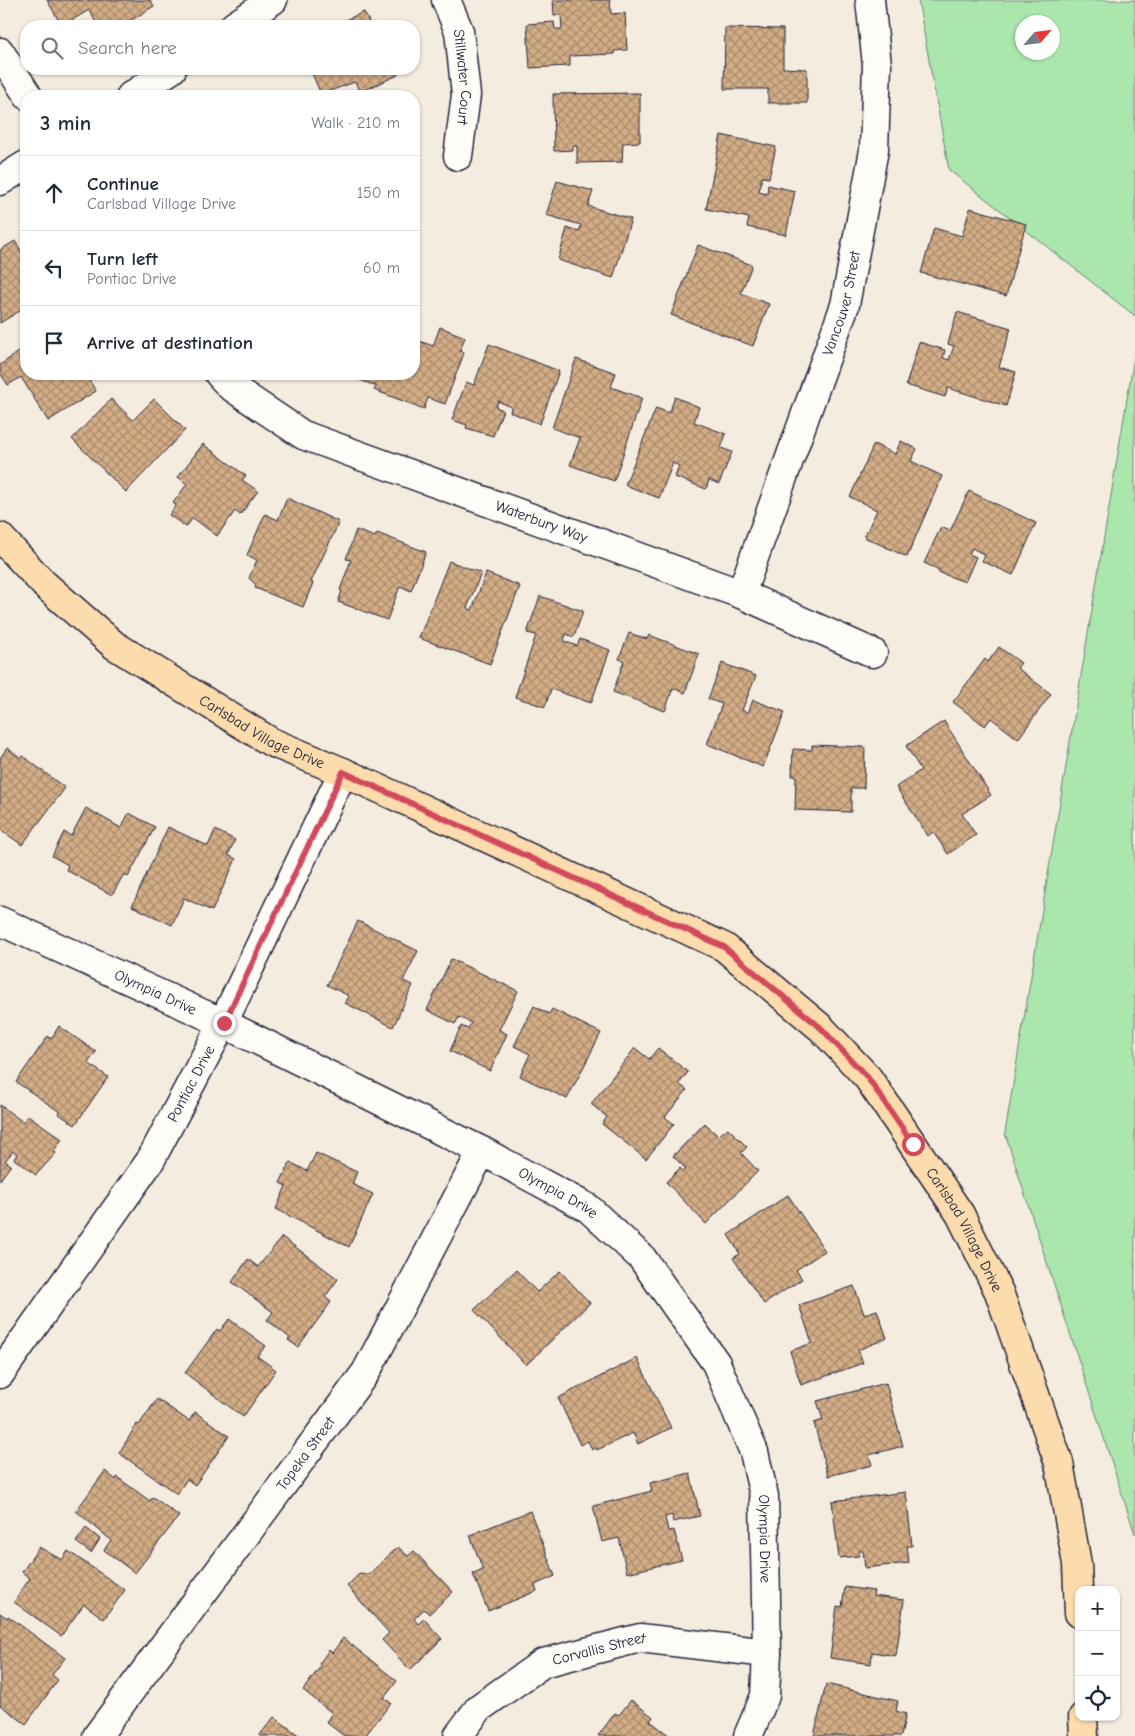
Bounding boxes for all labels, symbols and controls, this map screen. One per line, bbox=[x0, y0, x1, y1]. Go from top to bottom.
north arrow bbox=[1015, 15, 1060, 60]
search box bbox=[20, 20, 420, 75]
street label: Stillwater Court bbox=[450, 28, 475, 127]
icon: search bbox=[38, 34, 66, 62]
text: Search here bbox=[78, 37, 177, 59]
text: 3 min bbox=[40, 111, 91, 135]
text: Walk · 210 m bbox=[311, 114, 400, 132]
text: Continue bbox=[87, 173, 159, 195]
icon: ahead bbox=[40, 179, 68, 207]
text: 150 m bbox=[357, 184, 400, 202]
text: Carlsbad Village Drive bbox=[87, 195, 236, 213]
text: Turn left bbox=[87, 248, 158, 270]
street label: Vancouver Street bbox=[819, 249, 864, 358]
icon: left bbox=[40, 254, 68, 282]
text: 60 m bbox=[363, 259, 400, 277]
text: Pontiac Drive bbox=[87, 270, 177, 288]
icon: arrive bbox=[40, 329, 68, 357]
text: Arrive at destination bbox=[87, 332, 253, 354]
street label: Waterbury Way bbox=[493, 497, 590, 547]
street label: Carlsbad Village Drive bbox=[196, 691, 328, 772]
street label: Olympia Drive bbox=[112, 966, 200, 1019]
route end bbox=[213, 1012, 236, 1035]
street label: Pontiac Drive bbox=[163, 1042, 219, 1125]
route start bbox=[902, 1133, 925, 1156]
street label: Olympia Drive bbox=[515, 1163, 602, 1222]
street label: Carlsbad Village Drive bbox=[922, 1164, 1007, 1295]
street label: Topeka Street bbox=[272, 1413, 339, 1494]
street label: Olympia Drive bbox=[755, 1494, 775, 1583]
map controls bbox=[1075, 1586, 1120, 1721]
button: + bbox=[1075, 1586, 1120, 1631]
street label: Corvallis Street bbox=[550, 1629, 647, 1669]
button: − bbox=[1075, 1631, 1120, 1676]
button: locate bbox=[1075, 1676, 1120, 1721]

